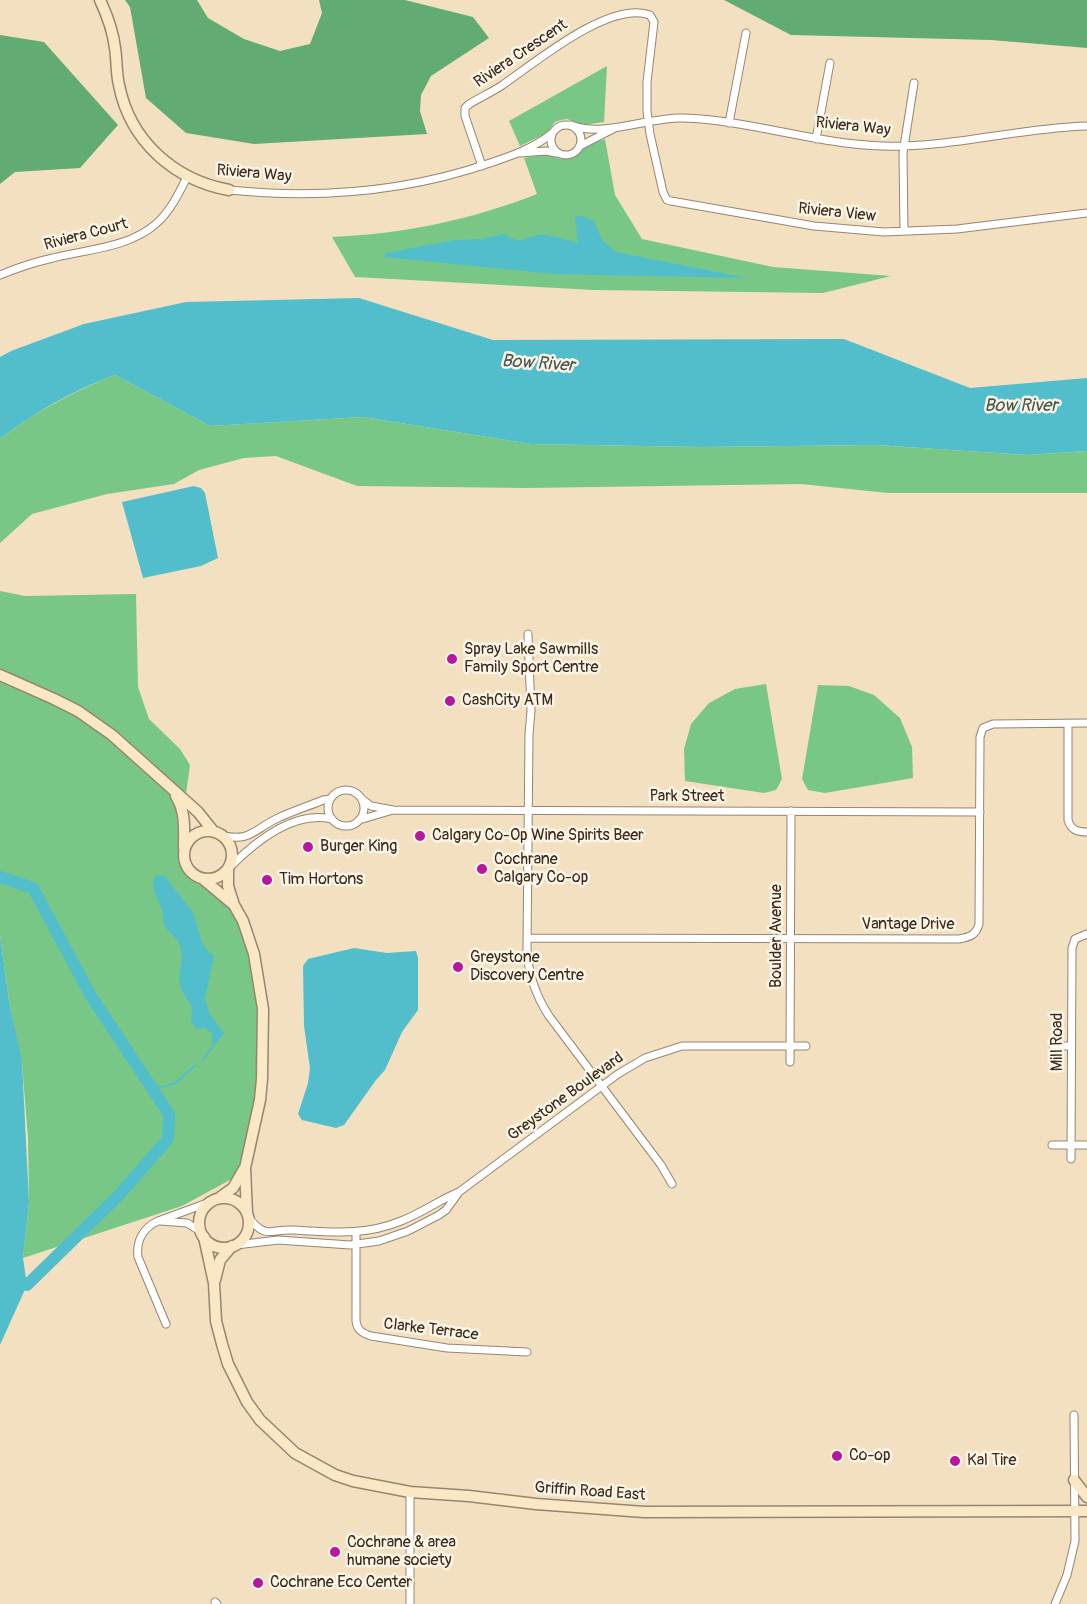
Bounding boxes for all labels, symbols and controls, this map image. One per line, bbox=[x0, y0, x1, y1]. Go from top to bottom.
street label: Riviera Crescent bbox=[471, 16, 571, 92]
street label: Riviera Way bbox=[815, 114, 891, 140]
street label: Riviera Way bbox=[216, 161, 292, 187]
street label: Riviera View bbox=[797, 199, 877, 227]
street label: Riviera Court bbox=[42, 215, 130, 255]
water label: Bow River bbox=[501, 351, 575, 377]
water label: Bow River bbox=[984, 395, 1058, 417]
place label: Spray Lake Sawmills Family Sport Centre bbox=[464, 640, 598, 678]
marker: Spray Lake Sawmills Family Sport Centre bbox=[445, 652, 459, 666]
place label: CashCity ATM bbox=[462, 691, 553, 711]
marker: CashCity ATM bbox=[443, 694, 457, 708]
street label: Park Street bbox=[650, 787, 724, 807]
place label: Calgary Co-Op Wine Spirits Beer bbox=[432, 826, 644, 846]
marker: Calgary Co-Op Wine Spirits Beer bbox=[413, 829, 427, 843]
place label: Burger King bbox=[320, 837, 397, 857]
marker: Burger King bbox=[301, 840, 315, 854]
place label: Cochrane Calgary Co-op bbox=[494, 850, 588, 888]
marker: Cochrane Calgary Co-op bbox=[475, 862, 489, 876]
place label: Tim Hortons bbox=[279, 870, 363, 890]
marker: Tim Hortons bbox=[260, 873, 274, 887]
street label: Boulder Avenue bbox=[767, 884, 787, 988]
street label: Vantage Drive bbox=[862, 915, 954, 935]
place label: Greystone Discovery Centre bbox=[470, 948, 584, 986]
marker: Greystone Discovery Centre bbox=[451, 960, 465, 974]
street label: Mill Road bbox=[1048, 1013, 1068, 1071]
street label: Greystone Boulevard bbox=[504, 1049, 628, 1145]
street label: Clarke Terrace bbox=[382, 1315, 480, 1345]
place label: Co-op bbox=[849, 1446, 891, 1466]
marker: Co-op bbox=[830, 1449, 844, 1463]
place label: Kal Tire bbox=[967, 1451, 1016, 1471]
marker: Kal Tire bbox=[948, 1454, 962, 1468]
street label: Griffin Road East bbox=[534, 1479, 646, 1505]
place label: Cochrane & area humane society bbox=[347, 1533, 456, 1571]
marker: Cochrane & area humane society bbox=[328, 1545, 342, 1559]
place label: Cochrane Eco Center bbox=[270, 1573, 412, 1593]
marker: Cochrane Eco Center bbox=[251, 1576, 265, 1590]

